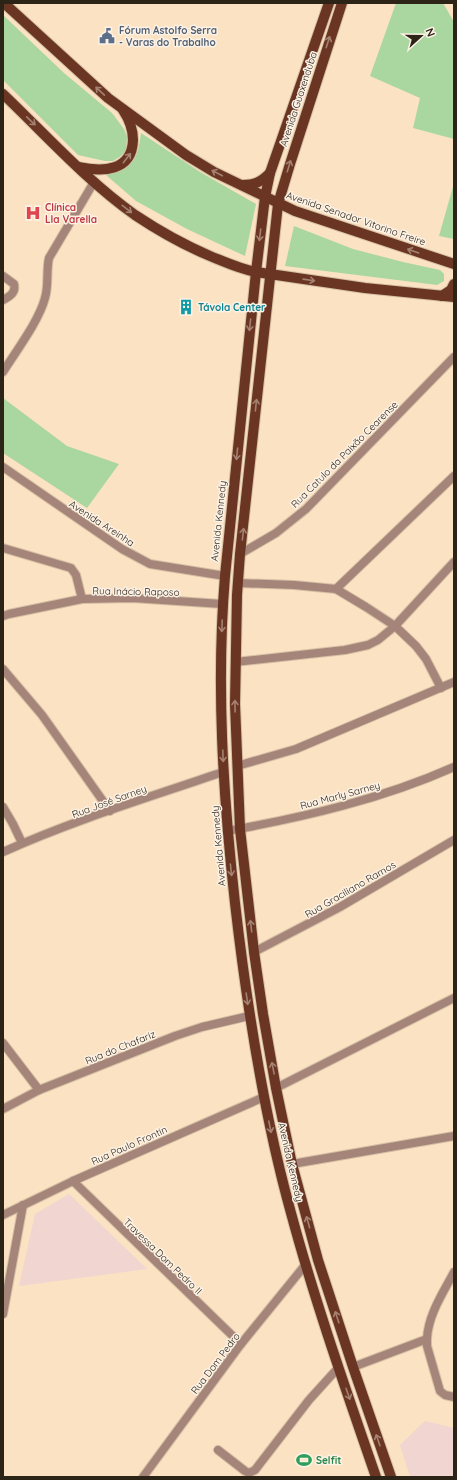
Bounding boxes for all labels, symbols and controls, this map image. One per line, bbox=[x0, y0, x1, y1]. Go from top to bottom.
north arrow bbox=[401, 16, 441, 56]
place label: Fórum Astolfo Serra - Varas do Trabalho bbox=[119, 24, 217, 49]
text: N bbox=[422, 26, 438, 39]
public building icon: Fórum Astolfo Serra - Varas do Trabalho bbox=[98, 27, 116, 45]
one-way arrow bbox=[325, 36, 332, 49]
street label: Avenida Guaxenduba bbox=[277, 50, 320, 148]
one-way arrow bbox=[95, 87, 105, 96]
one-way arrow bbox=[26, 116, 36, 126]
one-way arrow bbox=[122, 152, 131, 163]
one-way arrow bbox=[286, 160, 293, 173]
one-way arrow bbox=[211, 169, 223, 177]
street label: Avenida Senador Vitorino Freire bbox=[284, 188, 428, 249]
place label: Clínica LIa Varella bbox=[45, 201, 97, 226]
hospital icon: Clínica LIa Varella bbox=[24, 204, 42, 222]
one-way arrow bbox=[122, 204, 133, 213]
one-way arrow bbox=[256, 228, 264, 241]
one-way arrow bbox=[407, 247, 420, 254]
one-way arrow bbox=[302, 276, 315, 284]
building icon: Távola Center bbox=[177, 298, 195, 316]
place label: Távola Center bbox=[198, 301, 266, 314]
one-way arrow bbox=[246, 318, 254, 331]
street label: Rua Catulo da Paixão Cearense bbox=[288, 398, 401, 511]
one-way arrow bbox=[253, 399, 260, 412]
one-way arrow bbox=[233, 448, 241, 461]
street label: Avenida Kennedy bbox=[208, 480, 229, 562]
street label: Avenida Areinha bbox=[67, 497, 137, 549]
one-way arrow bbox=[239, 528, 246, 541]
street label: Rua Inácio Raposo bbox=[92, 584, 180, 599]
one-way arrow bbox=[218, 619, 226, 632]
one-way arrow bbox=[232, 700, 239, 713]
one-way arrow bbox=[219, 749, 227, 762]
street label: Rua Marly Sarney bbox=[299, 779, 382, 812]
street label: Rua José Sarney bbox=[70, 782, 148, 821]
street label: Avenida Kennedy bbox=[208, 805, 229, 887]
street label: Rua Graciliano Ramos bbox=[302, 858, 398, 921]
one-way arrow bbox=[228, 863, 235, 876]
one-way arrow bbox=[248, 920, 255, 933]
one-way arrow bbox=[243, 992, 251, 1005]
street label: Rua do Chafariz bbox=[83, 1027, 157, 1067]
one-way arrow bbox=[268, 1062, 276, 1075]
one-way arrow bbox=[267, 1120, 275, 1133]
street label: Avenida Kennedy bbox=[275, 1121, 306, 1203]
street label: Rua Paulo Frontin bbox=[89, 1123, 169, 1168]
street label: Travessa Dom Pedro II bbox=[121, 1215, 205, 1297]
one-way arrow bbox=[304, 1216, 311, 1229]
one-way arrow bbox=[333, 1311, 340, 1324]
street label: Rua Dom Pedro bbox=[188, 1330, 243, 1397]
one-way arrow bbox=[344, 1388, 352, 1400]
one-way arrow bbox=[374, 1435, 382, 1447]
sports icon: Selfit bbox=[295, 1451, 313, 1469]
place label: Selfit bbox=[316, 1454, 341, 1467]

